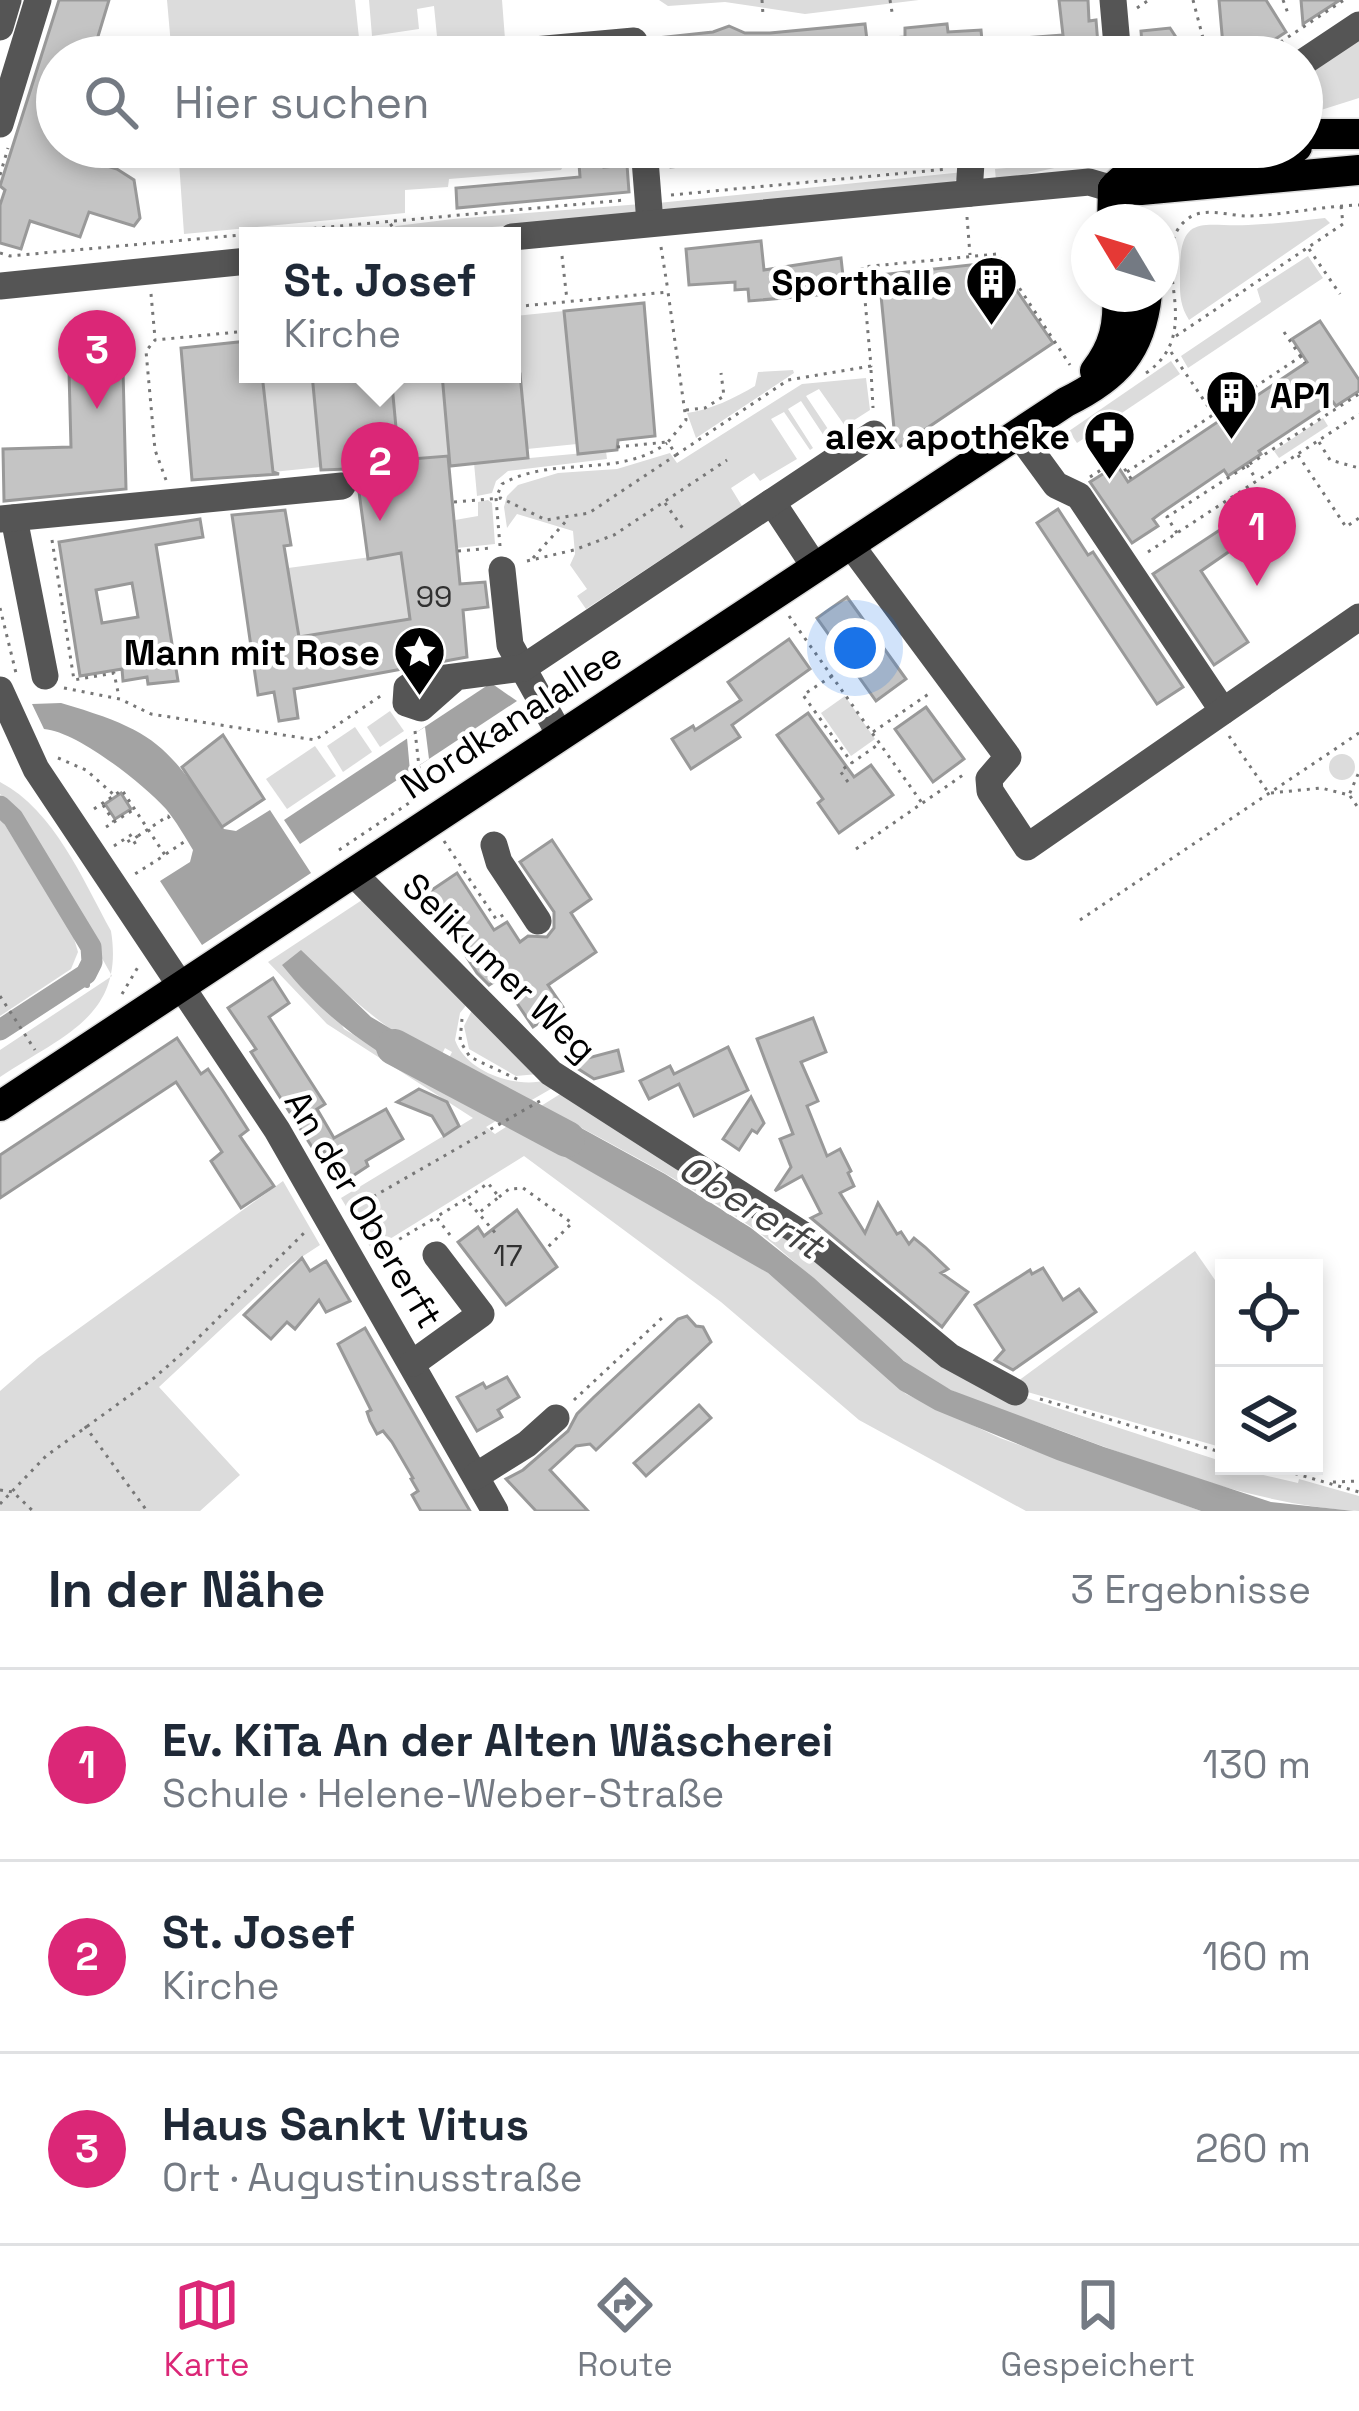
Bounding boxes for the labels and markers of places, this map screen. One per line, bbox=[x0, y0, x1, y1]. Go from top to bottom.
building icon: Sporthalle bbox=[963, 254, 1019, 328]
place label: Sporthalle bbox=[772, 260, 952, 306]
pin: 3 bbox=[58, 310, 136, 409]
building icon: AP1 bbox=[1203, 367, 1259, 441]
place label: AP1 bbox=[1270, 373, 1331, 419]
pharmacy icon: alex apotheke bbox=[1081, 408, 1137, 482]
place label: alex apotheke bbox=[825, 414, 1070, 460]
pin: 2 bbox=[341, 422, 419, 521]
pin: 1 bbox=[1218, 487, 1296, 586]
place icon: Mann mit Rose bbox=[391, 624, 447, 698]
place label: Mann mit Rose bbox=[124, 630, 380, 676]

